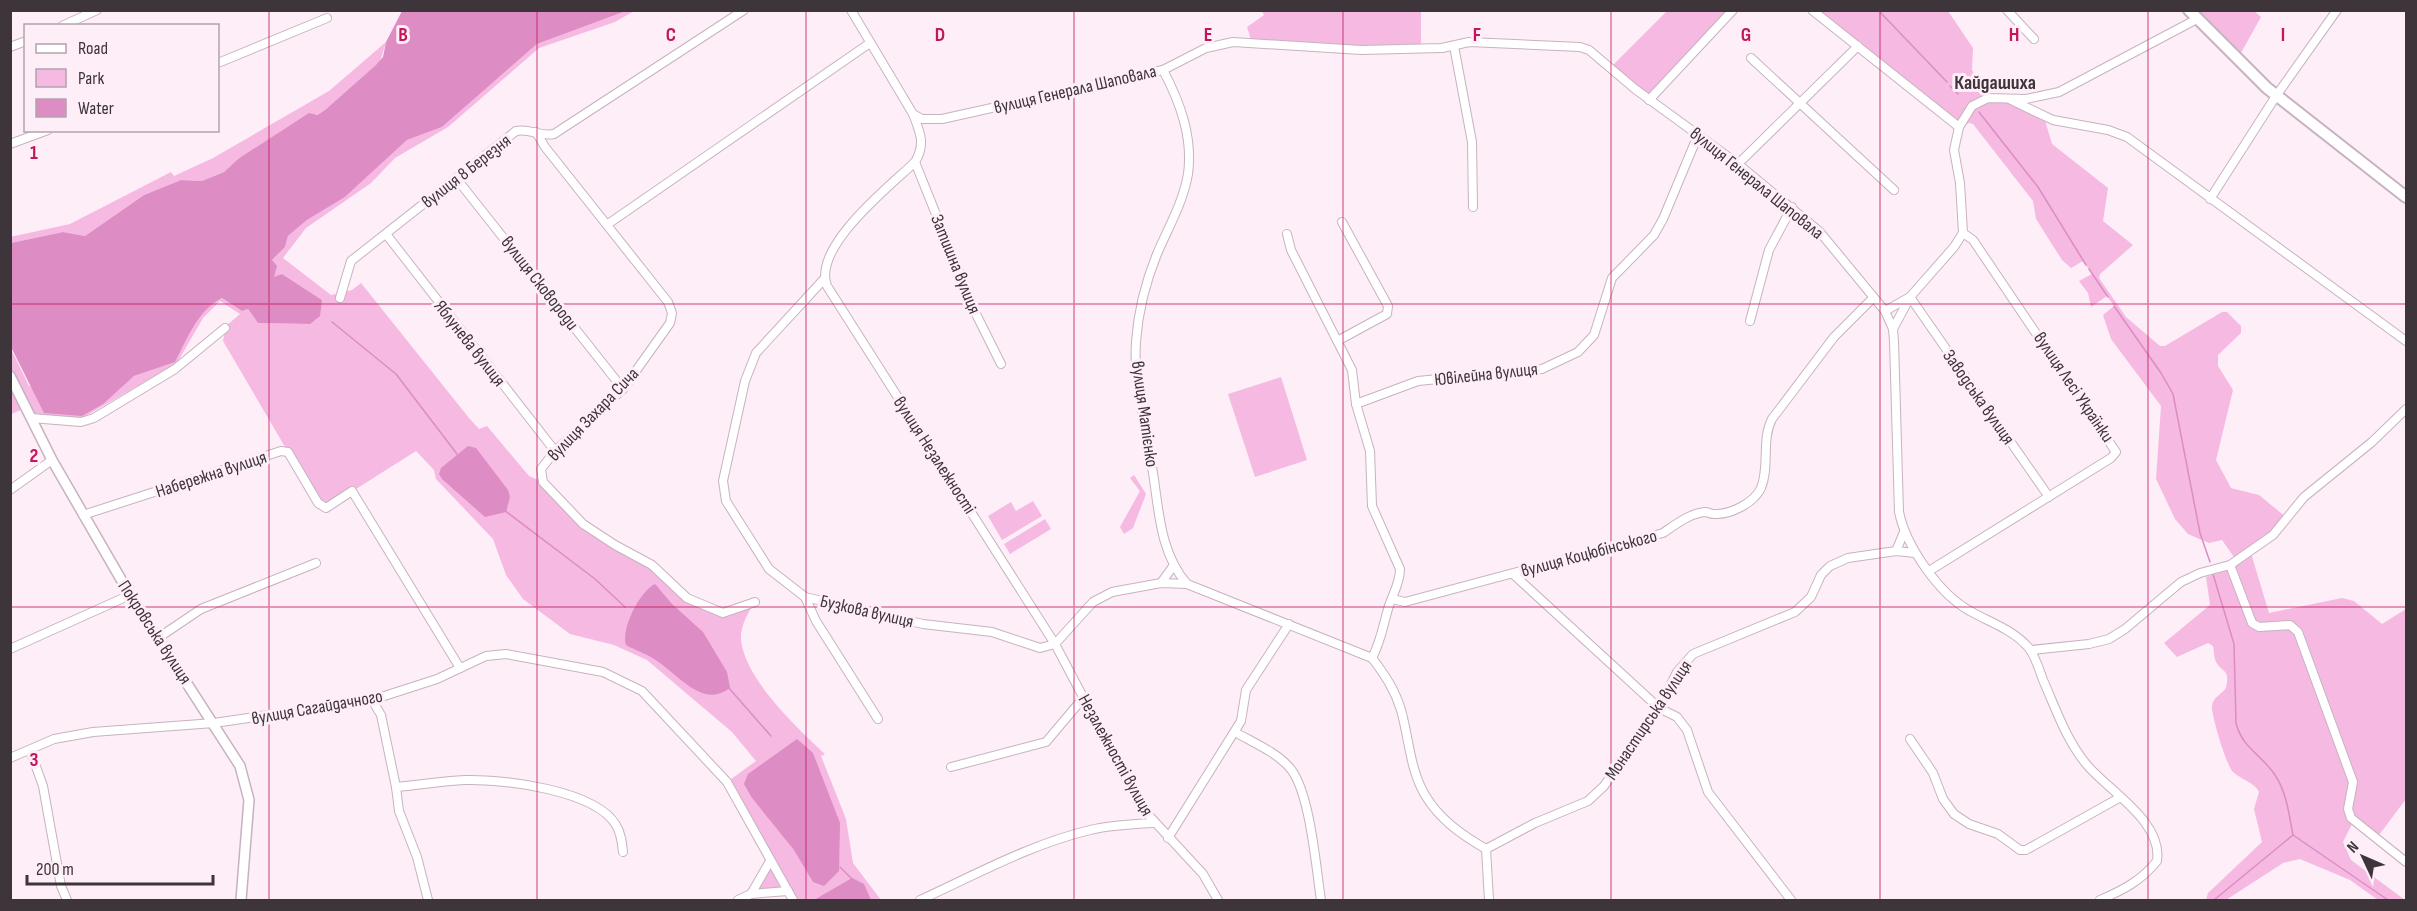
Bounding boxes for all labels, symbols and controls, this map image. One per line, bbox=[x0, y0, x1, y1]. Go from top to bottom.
text: B bbox=[398, 23, 408, 47]
text: C bbox=[666, 23, 676, 47]
text: D bbox=[935, 23, 945, 47]
text: E bbox=[1204, 23, 1212, 47]
text: F bbox=[1473, 23, 1481, 47]
text: G bbox=[1741, 23, 1751, 47]
text: H bbox=[2009, 23, 2019, 47]
text: I bbox=[2281, 23, 2285, 47]
legend bbox=[24, 24, 219, 132]
text: Road bbox=[78, 38, 108, 59]
street label: вулиця Генерала Шаповала bbox=[992, 61, 1158, 118]
text: Park bbox=[78, 68, 104, 89]
district label: Кайдашиха bbox=[1954, 71, 2036, 95]
text: Water bbox=[78, 98, 114, 119]
street label: вулиця Генерала Шаповала bbox=[1686, 123, 1828, 244]
street label: вулиця 8 Березня bbox=[418, 130, 515, 213]
text: 1 bbox=[30, 141, 38, 165]
street label: Затишна вулиця bbox=[926, 211, 985, 317]
street label: вулиця Сковороди bbox=[496, 232, 583, 334]
street label: Яблунева вулиця bbox=[429, 296, 510, 391]
street label: вулиця Лесі Українки bbox=[2029, 328, 2118, 446]
street label: Заводська вулиця bbox=[1938, 346, 2019, 449]
street label: Ювілейна вулиця bbox=[1433, 359, 1539, 390]
street label: вулиця Матієнко bbox=[1127, 360, 1162, 468]
street label: вулиця Захара Сича bbox=[544, 363, 643, 465]
street label: вулиця Незалежності bbox=[889, 393, 980, 518]
text: 2 bbox=[30, 444, 38, 468]
street label: Набережна вулиця bbox=[153, 447, 269, 502]
street label: вулиця Коцюбінського bbox=[1519, 525, 1659, 582]
street label: Покровська вулиця bbox=[113, 576, 196, 688]
street label: Бузкова вулиця bbox=[818, 591, 916, 632]
street label: Монастирська вулиця bbox=[1601, 656, 1696, 784]
street label: вулиця Сагайдачного bbox=[250, 686, 384, 729]
street label: Незалежності вулиця bbox=[1074, 691, 1158, 820]
text: 3 bbox=[30, 748, 39, 772]
north arrow bbox=[2333, 827, 2393, 887]
text: N bbox=[2343, 838, 2363, 857]
scale bar bbox=[27, 848, 213, 886]
text: 200 m bbox=[36, 859, 74, 880]

